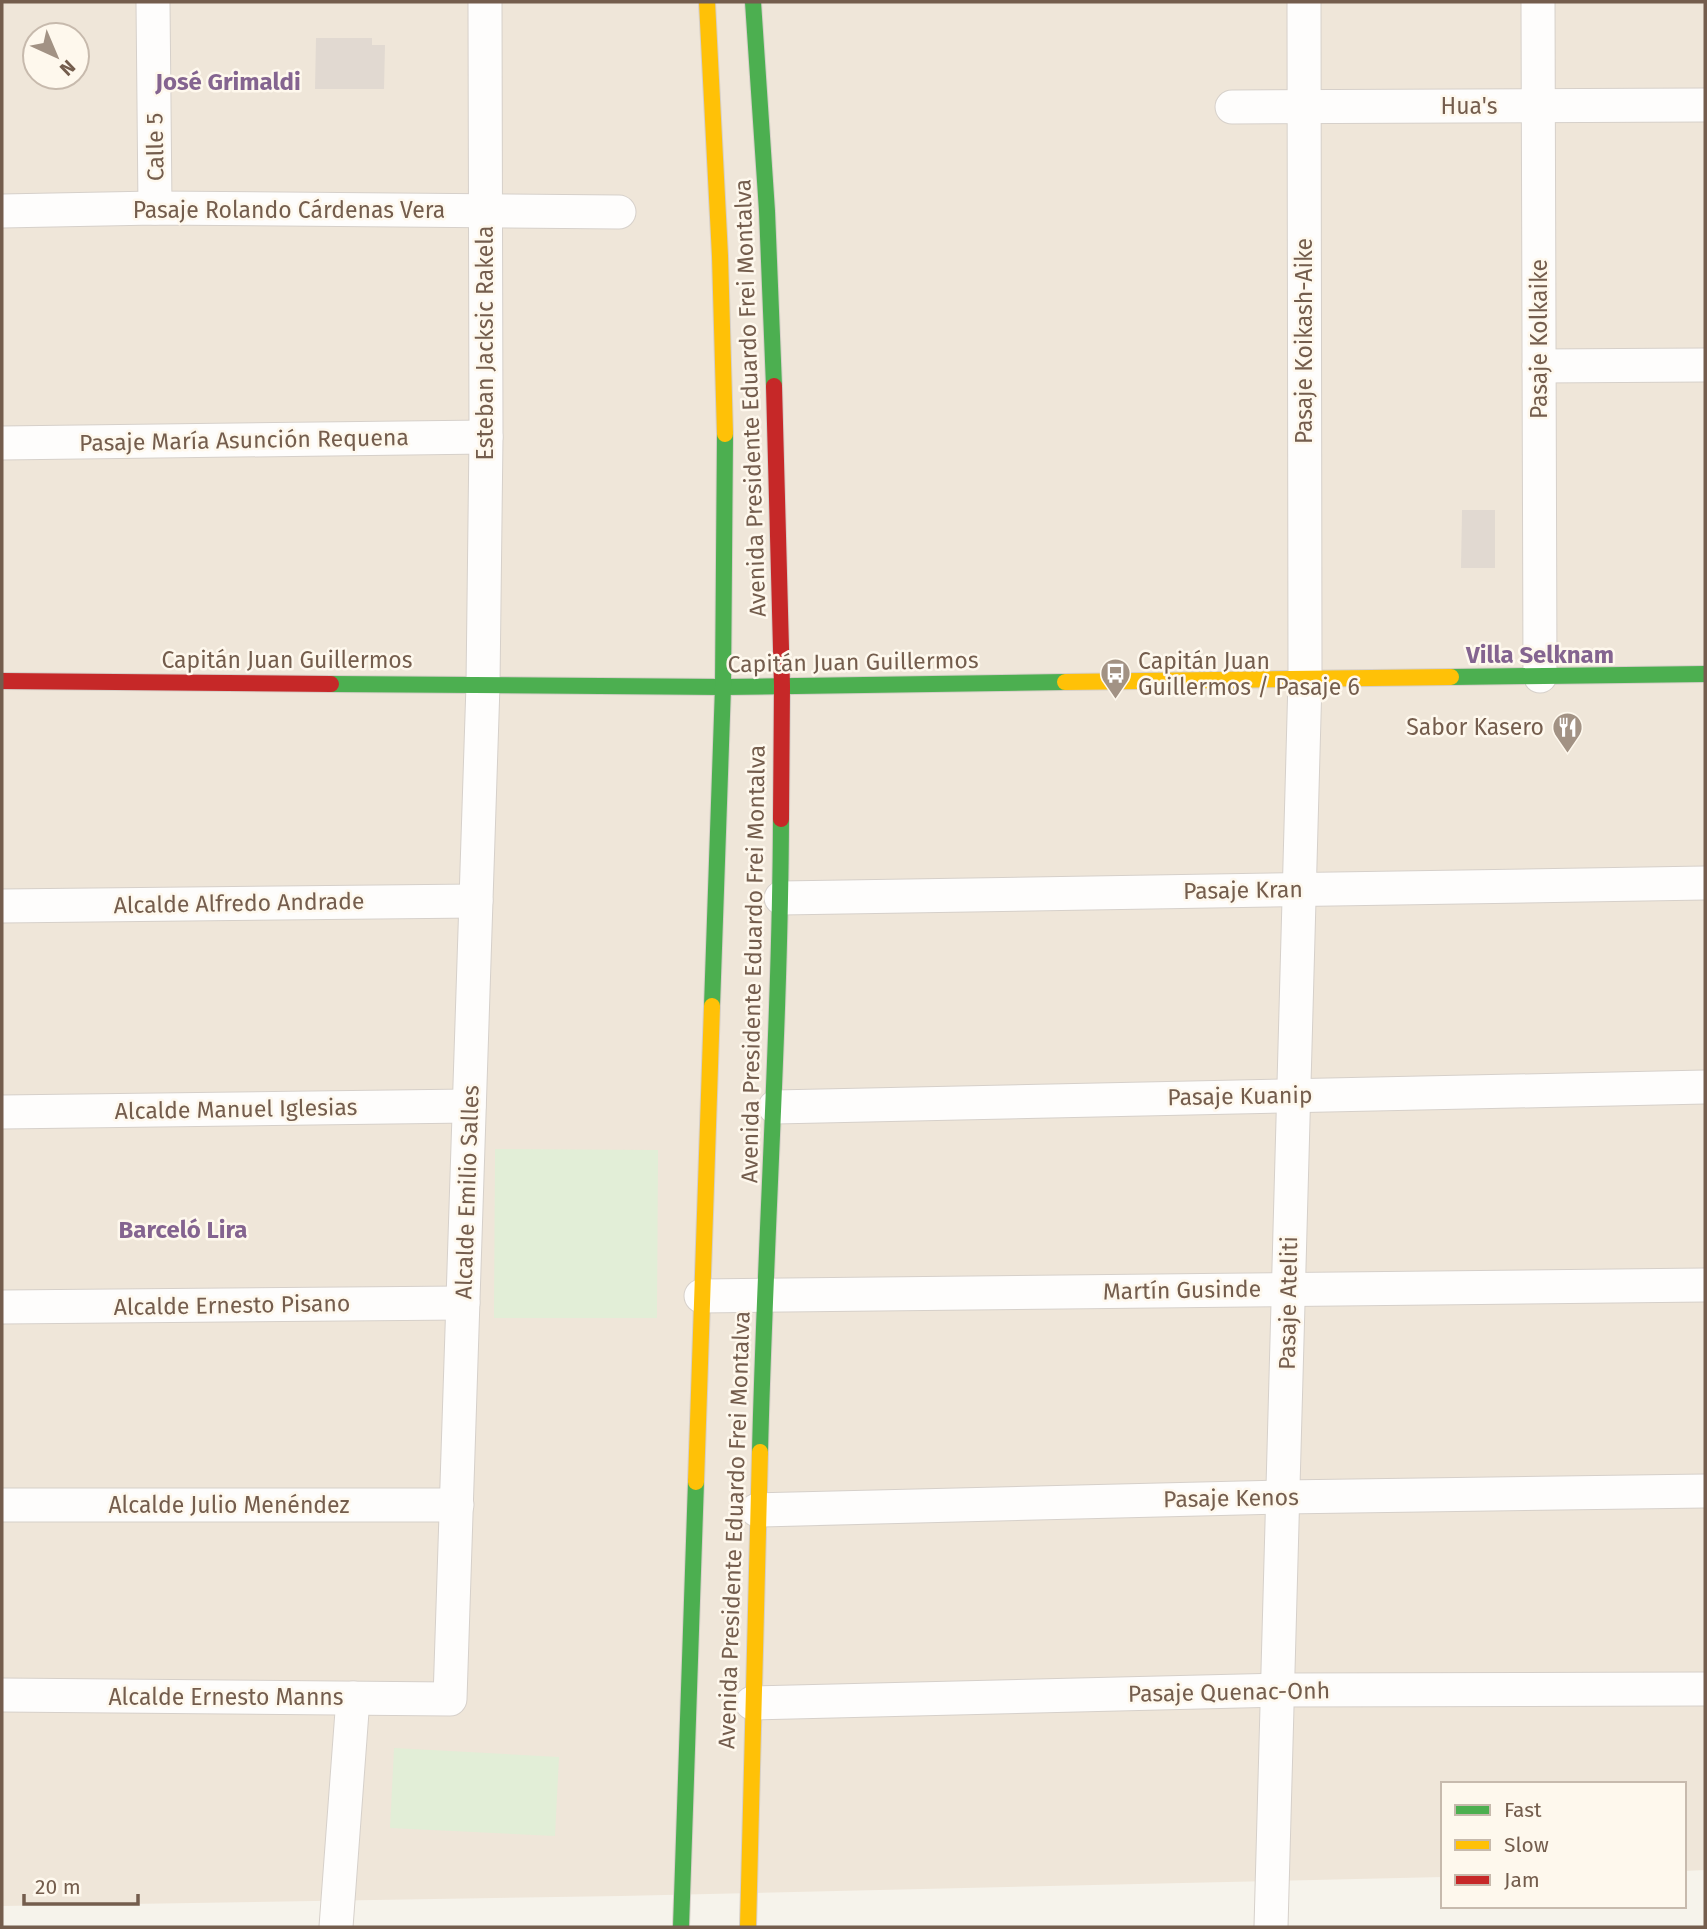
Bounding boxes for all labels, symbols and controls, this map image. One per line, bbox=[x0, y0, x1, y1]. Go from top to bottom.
north arrow bbox=[21, 21, 91, 91]
text: N bbox=[55, 55, 80, 81]
district label: José Grimaldi bbox=[154, 68, 301, 96]
street label: Hua's bbox=[1441, 92, 1497, 120]
street label: Calle 5 bbox=[140, 113, 170, 181]
street label: Avenida Presidente Eduardo Frei Montalva bbox=[728, 178, 772, 618]
street label: Pasaje Rolando Cárdenas Vera bbox=[133, 196, 445, 224]
street label: Esteban Jacksic Rakela bbox=[471, 226, 499, 460]
street label: Pasaje Koikash-Aike bbox=[1290, 238, 1318, 444]
street label: Pasaje Kolkaike bbox=[1525, 259, 1553, 419]
street label: Pasaje María Asunción Requena bbox=[79, 423, 409, 457]
district label: Villa Selknam bbox=[1465, 641, 1614, 669]
street label: Capitán Juan Guillermos bbox=[161, 646, 413, 674]
street label: Capitán Juan Guillermos bbox=[727, 646, 979, 678]
place label: Capitán Juan Guillermos / Pasaje 6 bbox=[1138, 647, 1360, 701]
bus stop icon: Capitán Juan Guillermos / Pasaje 6 bbox=[1098, 657, 1132, 701]
restaurant icon: Sabor Kasero bbox=[1550, 710, 1584, 754]
place label: Sabor Kasero bbox=[1406, 713, 1544, 741]
street label: Avenida Presidente Eduardo Frei Montalva bbox=[735, 745, 771, 1183]
street label: Pasaje Kran bbox=[1183, 875, 1303, 905]
street label: Alcalde Alfredo Andrade bbox=[113, 887, 365, 919]
street label: Pasaje Kuanip bbox=[1167, 1081, 1313, 1111]
street label: Alcalde Emilio Salles bbox=[449, 1084, 485, 1300]
street label: Alcalde Manuel Iglesias bbox=[114, 1093, 358, 1125]
district label: Barceló Lira bbox=[119, 1216, 247, 1244]
street label: Pasaje Ateliti bbox=[1273, 1236, 1303, 1370]
street label: Martín Gusinde bbox=[1102, 1275, 1262, 1305]
street label: Alcalde Ernesto Pisano bbox=[113, 1289, 351, 1321]
street label: Avenida Presidente Eduardo Frei Montalva bbox=[712, 1310, 756, 1750]
street label: Pasaje Kenos bbox=[1163, 1483, 1299, 1513]
street label: Alcalde Julio Menéndez bbox=[108, 1491, 350, 1519]
street label: Pasaje Quenac-Onh bbox=[1128, 1676, 1330, 1708]
street label: Alcalde Ernesto Manns bbox=[108, 1683, 344, 1711]
legend bbox=[1441, 1782, 1686, 1908]
text: Fast bbox=[1504, 1797, 1542, 1823]
text: Slow bbox=[1504, 1832, 1549, 1858]
scale bar bbox=[24, 1862, 138, 1906]
text: Jam bbox=[1504, 1867, 1540, 1893]
text: 20 m bbox=[35, 1874, 81, 1900]

